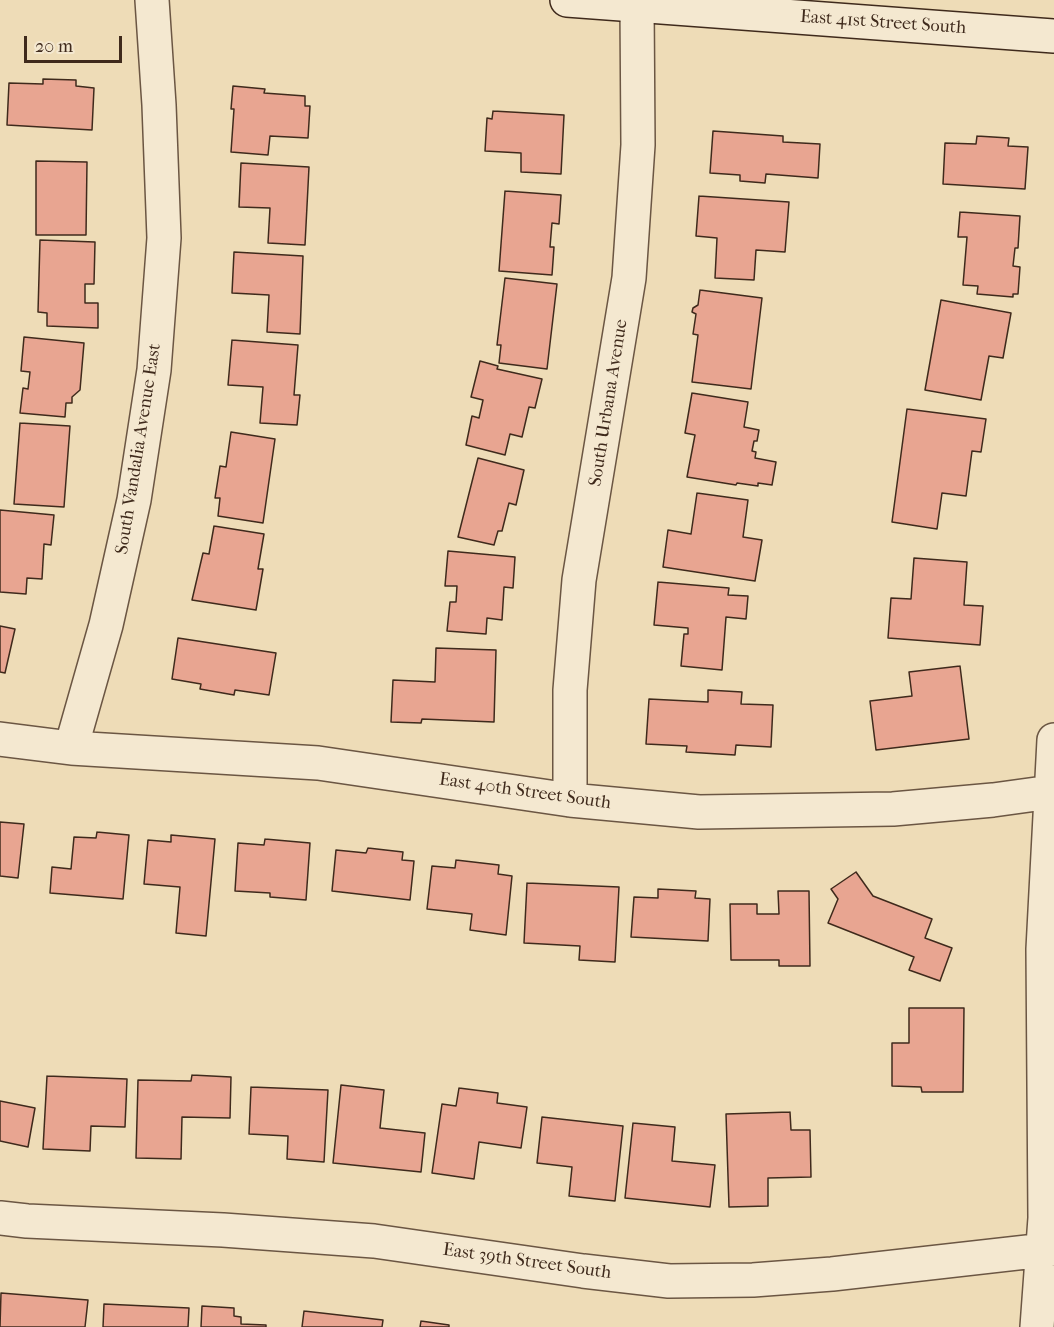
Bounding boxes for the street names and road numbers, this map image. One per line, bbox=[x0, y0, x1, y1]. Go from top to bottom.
street label: East 41st Street South bbox=[799, 6, 967, 40]
street label: South Urbana Avenue bbox=[585, 318, 633, 488]
street label: South Vandalia Avenue East bbox=[112, 342, 166, 556]
street label: East 40th Street South bbox=[438, 769, 612, 815]
street label: East 39th Street South bbox=[441, 1239, 613, 1285]

